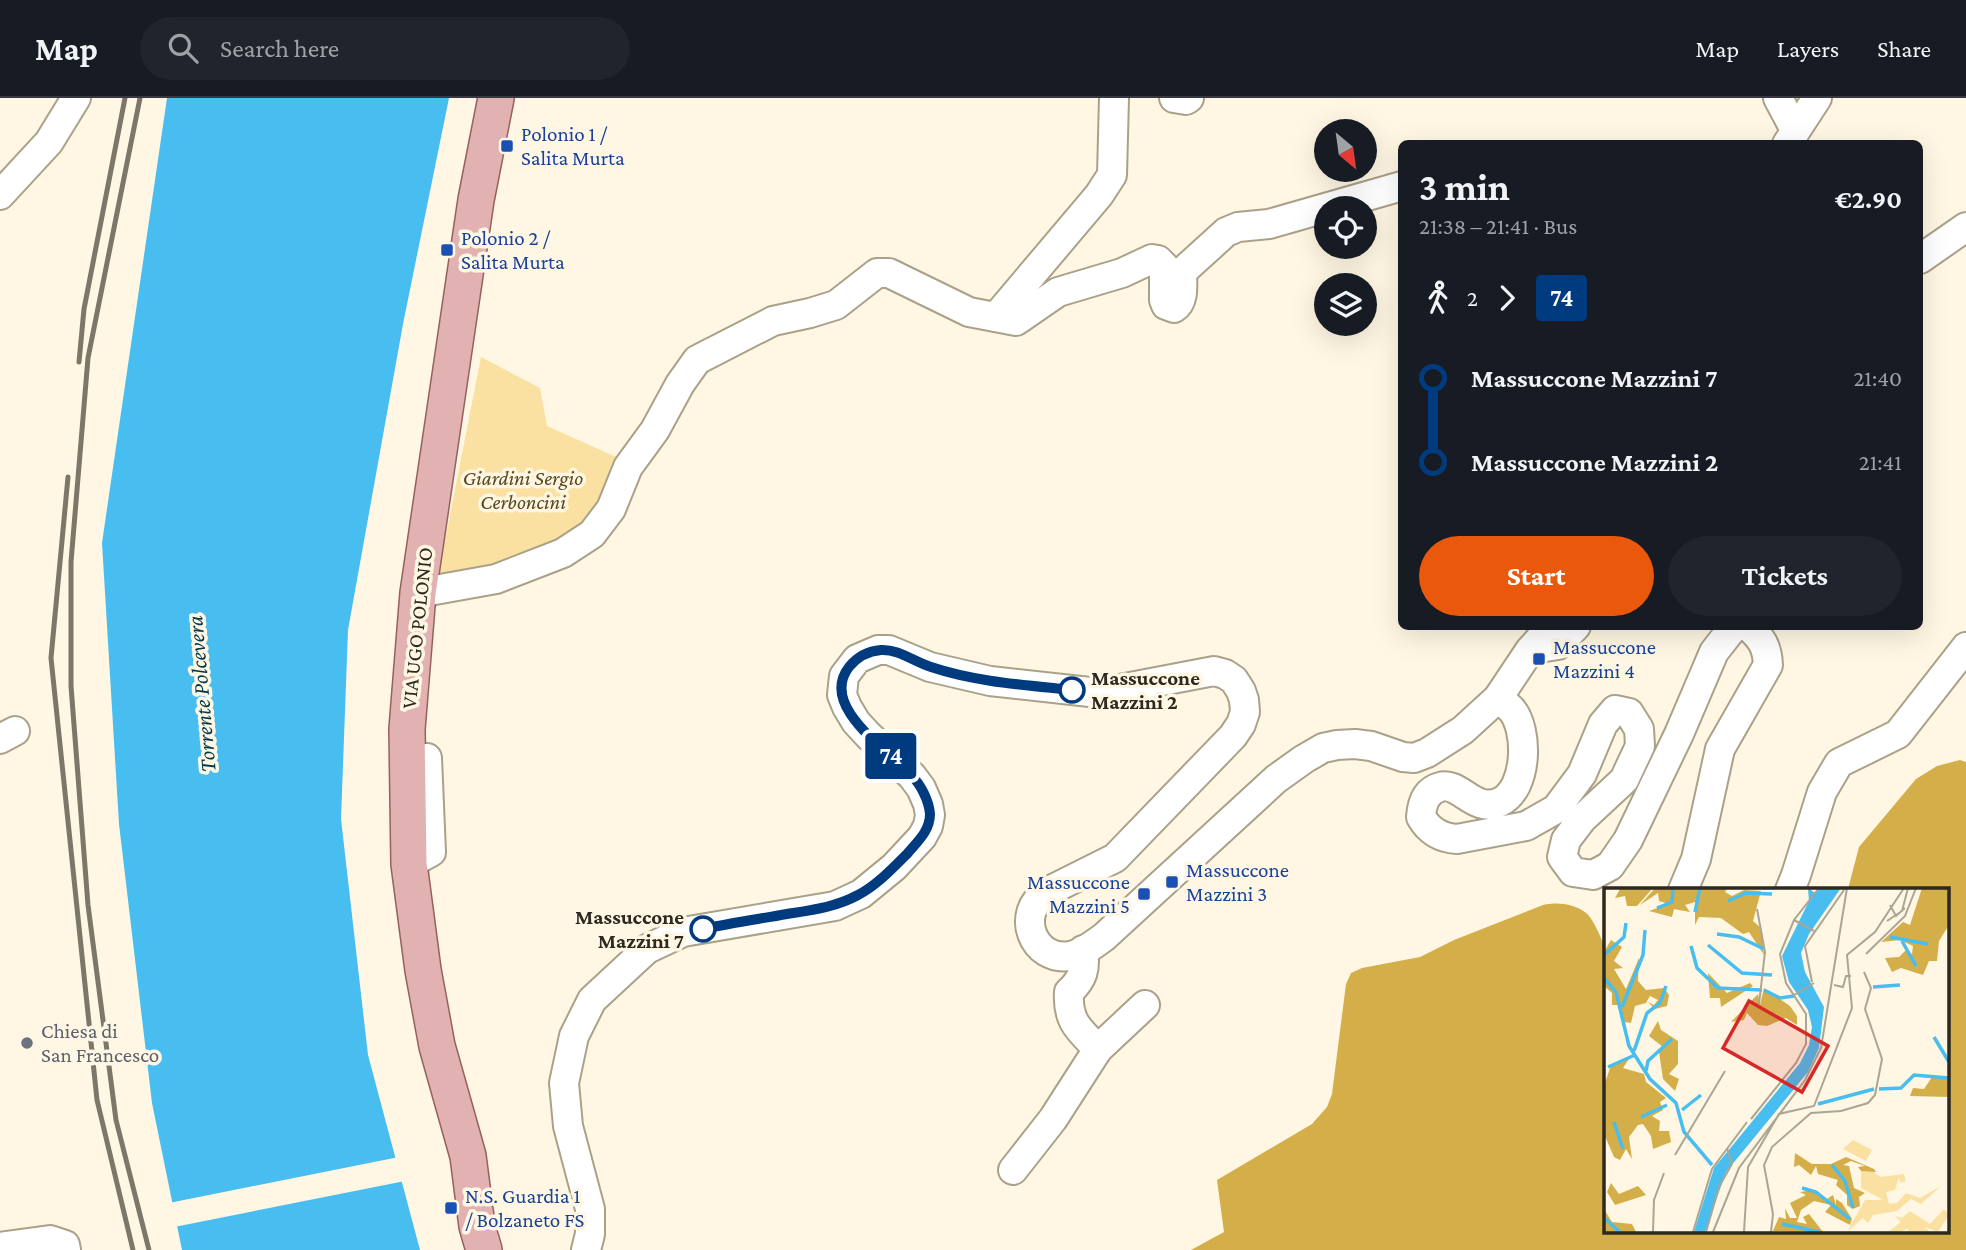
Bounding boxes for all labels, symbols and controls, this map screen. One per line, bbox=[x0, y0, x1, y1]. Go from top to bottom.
search box bbox=[140, 17, 630, 80]
icon: search bbox=[164, 29, 202, 67]
text: Map bbox=[35, 30, 98, 67]
text: Search here bbox=[220, 34, 339, 63]
text: Map bbox=[1695, 35, 1739, 62]
text: Layers bbox=[1777, 35, 1839, 62]
text: Share bbox=[1877, 35, 1931, 62]
north arrow bbox=[1314, 119, 1377, 182]
map controls bbox=[1314, 119, 1377, 336]
place label: Polonio 1 / Salita Murta bbox=[521, 122, 625, 170]
marker: Polonio 1 / Salita Murta bbox=[499, 138, 515, 154]
text: 3 min bbox=[1419, 166, 1510, 208]
text: €2.90 bbox=[1835, 185, 1902, 214]
button: locate bbox=[1314, 196, 1377, 259]
text: 21:38 – 21:41 · Bus bbox=[1419, 213, 1577, 239]
place label: Polonio 2 / Salita Murta bbox=[461, 226, 565, 274]
marker: Polonio 2 / Salita Murta bbox=[439, 242, 455, 258]
button: layers bbox=[1314, 273, 1377, 336]
icon: walk bbox=[1419, 279, 1457, 317]
icon: forward bbox=[1488, 279, 1526, 317]
text: 74 bbox=[1550, 284, 1573, 311]
text: 2 bbox=[1467, 285, 1478, 311]
text: Massuccone Mazzini 7 bbox=[1471, 364, 1718, 393]
text: 21:40 bbox=[1853, 365, 1902, 391]
text: Massuccone Mazzini 2 bbox=[1471, 448, 1718, 477]
text: 21:41 bbox=[1859, 449, 1902, 475]
park label: Giardini Sergio Cerboncini bbox=[463, 466, 583, 514]
button: Start bbox=[1419, 536, 1654, 616]
button: Tickets bbox=[1668, 536, 1902, 616]
street label: VIA UGO POLONIO bbox=[397, 546, 437, 710]
water label: Torrente Polcevera bbox=[181, 614, 221, 773]
place label: Massuccone Mazzini 4 bbox=[1553, 635, 1656, 683]
marker: Massuccone Mazzini 4 bbox=[1531, 651, 1547, 667]
place label: Massuccone Mazzini 2 bbox=[1091, 666, 1200, 714]
marker: Massuccone Mazzini 2 bbox=[1059, 677, 1085, 703]
line badge: 74 bbox=[860, 733, 922, 779]
text: 74 bbox=[879, 742, 903, 769]
place label: Massuccone Mazzini 3 bbox=[1186, 858, 1289, 906]
place label: Massuccone Mazzini 5 bbox=[1027, 870, 1130, 918]
marker: Massuccone Mazzini 3 bbox=[1164, 874, 1180, 890]
marker: Massuccone Mazzini 5 bbox=[1136, 886, 1152, 902]
inset map bbox=[1604, 888, 1948, 1232]
place label: Massuccone Mazzini 7 bbox=[575, 905, 684, 953]
marker: Massuccone Mazzini 7 bbox=[690, 916, 716, 942]
place label: Chiesa di San Francesco bbox=[41, 1019, 159, 1067]
marker: Chiesa di San Francesco bbox=[19, 1035, 35, 1051]
place label: N.S. Guardia 1 / Bolzaneto FS bbox=[465, 1184, 585, 1232]
marker: N.S. Guardia 1 / Bolzaneto FS bbox=[443, 1200, 459, 1216]

